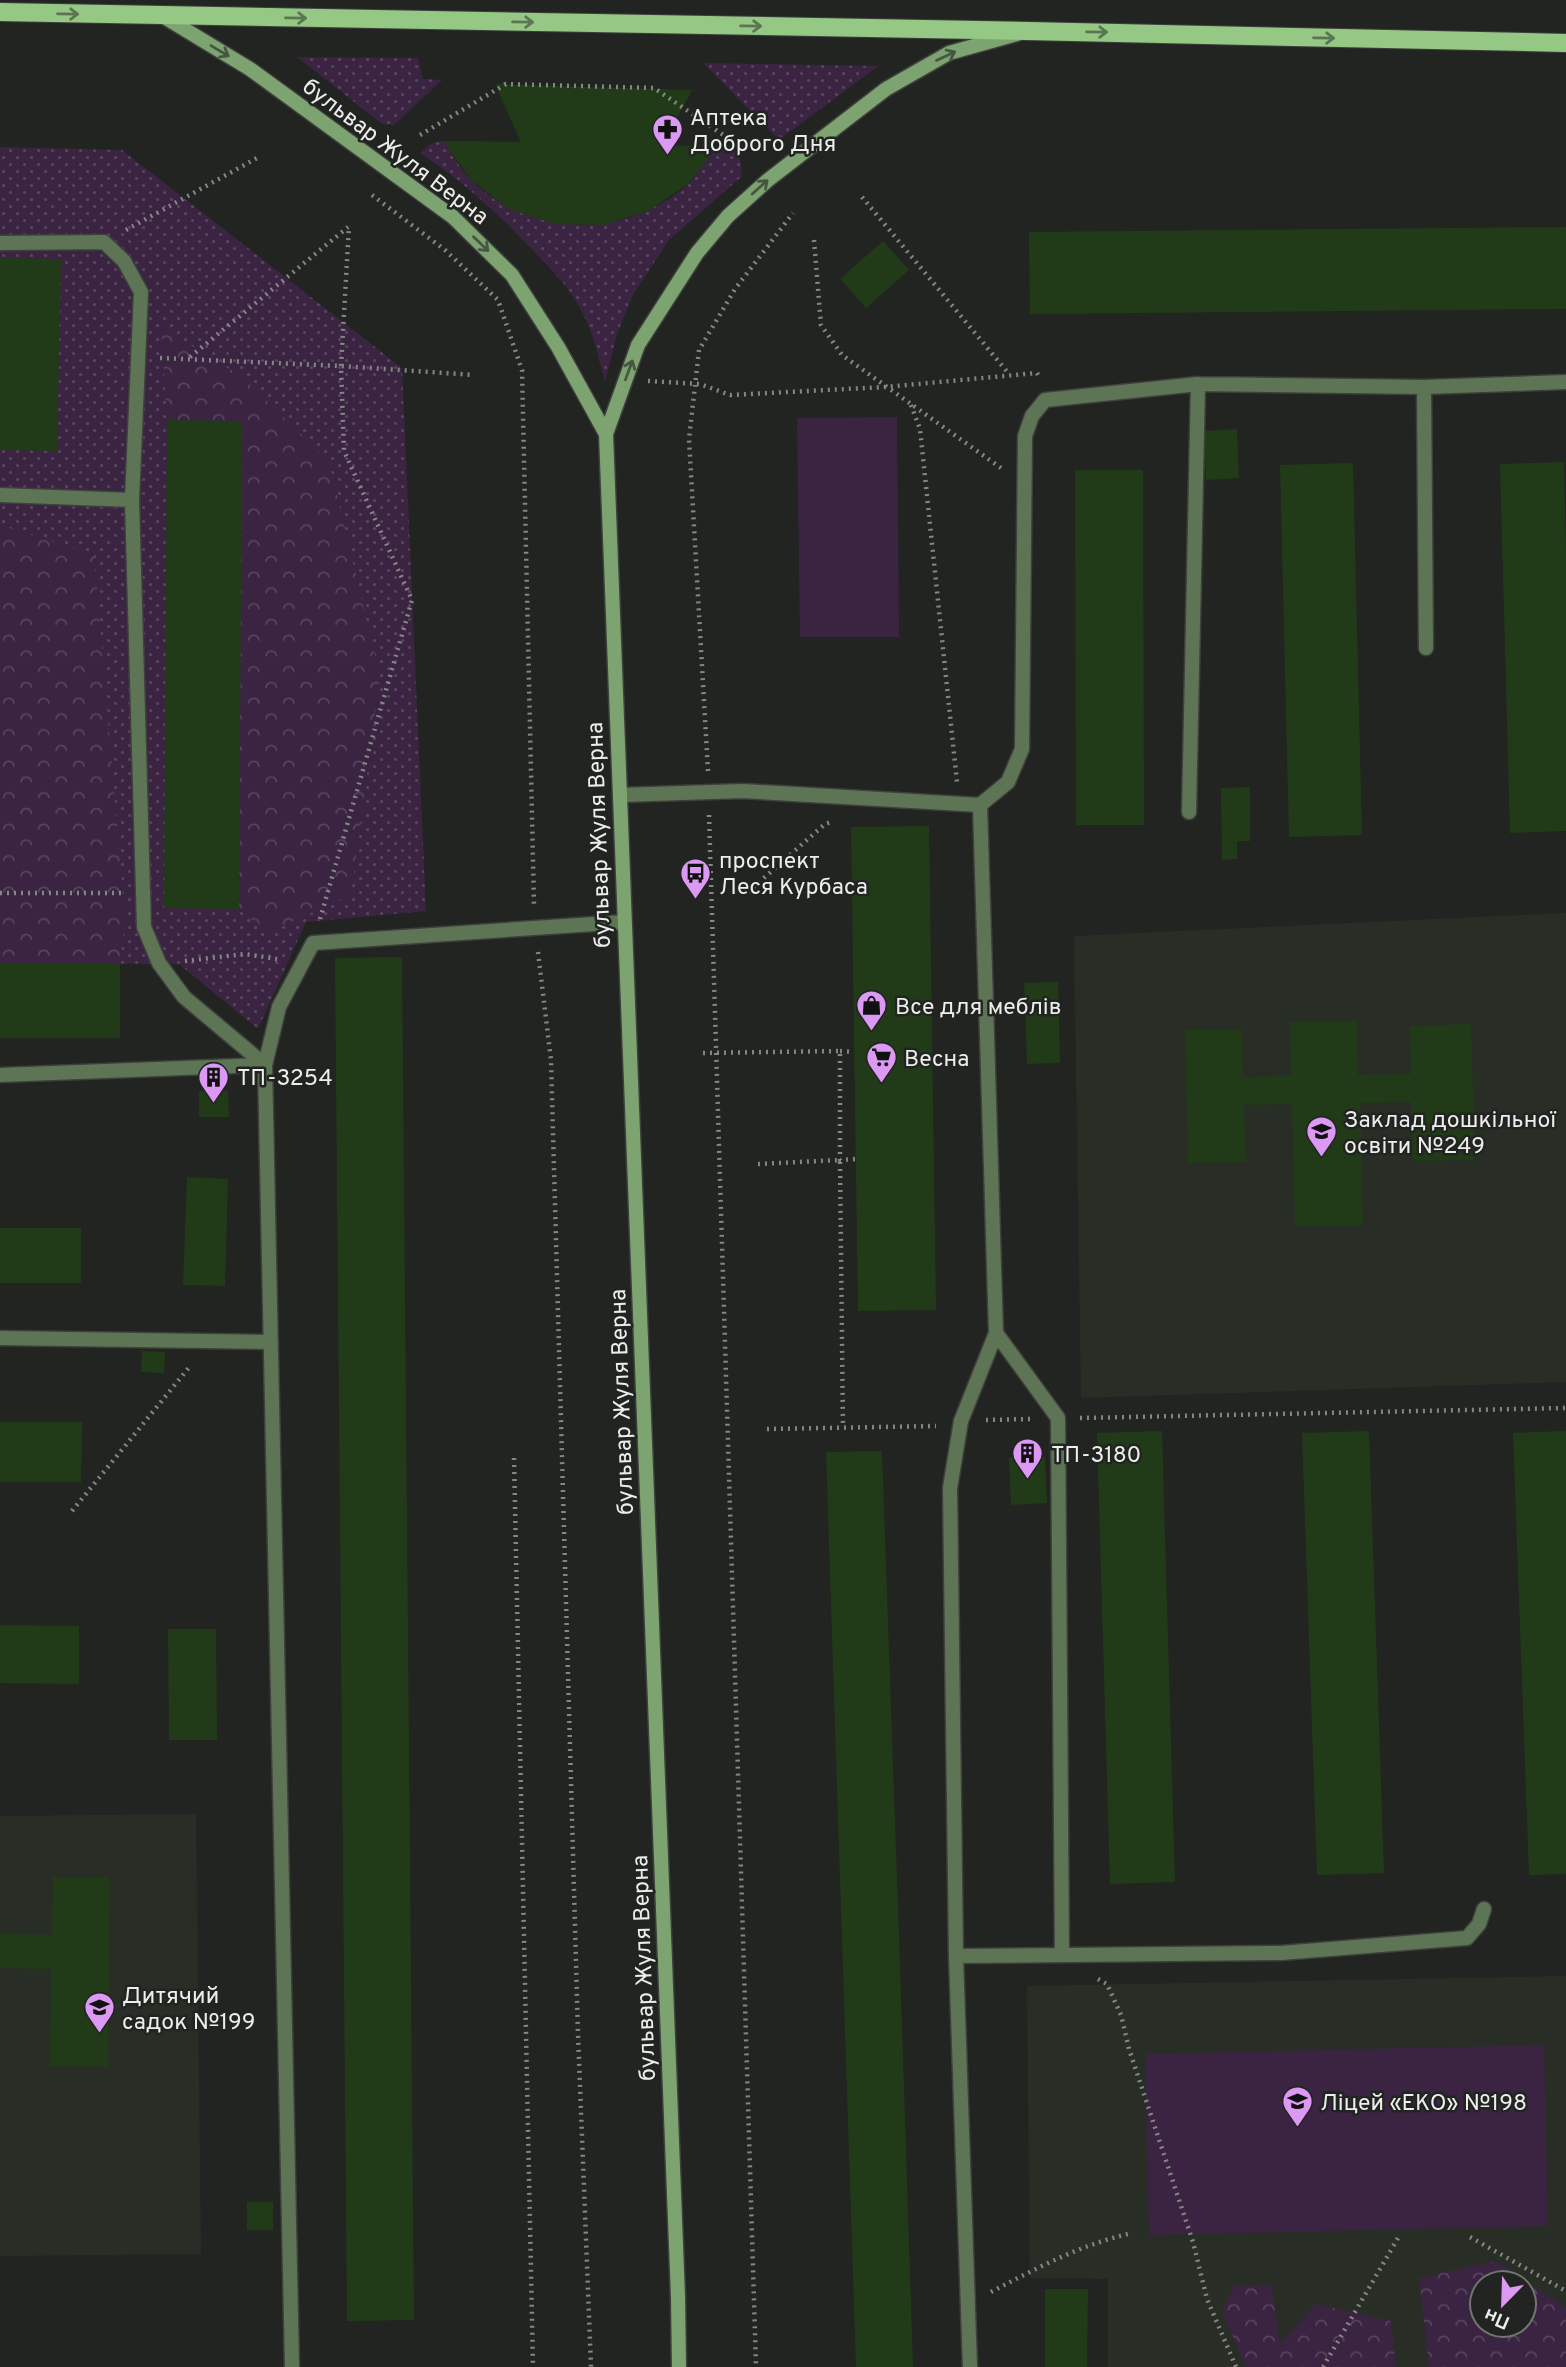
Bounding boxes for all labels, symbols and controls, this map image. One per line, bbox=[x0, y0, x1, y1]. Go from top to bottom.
one-way arrow bbox=[56, 7, 79, 20]
one-way arrow bbox=[284, 11, 307, 24]
one-way arrow bbox=[511, 15, 534, 28]
one-way arrow bbox=[739, 19, 762, 32]
one-way arrow bbox=[1085, 26, 1108, 39]
one-way arrow bbox=[1312, 31, 1335, 44]
one-way arrow bbox=[209, 44, 229, 58]
one-way arrow bbox=[934, 49, 956, 62]
street label: бульвар Жуля Верна bbox=[295, 73, 493, 233]
place label: Аптека Доброго Дня bbox=[690, 105, 836, 160]
pharmacy icon: Аптека Доброго Дня bbox=[650, 113, 684, 157]
one-way arrow bbox=[751, 179, 769, 195]
one-way arrow bbox=[472, 236, 489, 253]
one-way arrow bbox=[624, 360, 637, 382]
street label: бульвар Жуля Верна bbox=[582, 721, 619, 948]
place label: проспект Леся Курбаса bbox=[719, 848, 868, 903]
bus stop icon: проспект Леся Курбаса bbox=[679, 856, 713, 900]
shop icon: Все для меблів bbox=[855, 989, 889, 1033]
place label: Все для меблів bbox=[895, 994, 1062, 1023]
supermarket icon: Весна bbox=[864, 1041, 898, 1085]
place label: Весна bbox=[904, 1046, 969, 1075]
building icon: ТП-3254 bbox=[197, 1060, 231, 1104]
place label: ТП-3254 bbox=[237, 1065, 333, 1094]
place label: Заклад дошкільної освіти №249 bbox=[1344, 1107, 1557, 1162]
school or university icon: Заклад дошкільної освіти №249 bbox=[1304, 1115, 1338, 1159]
street label: бульвар Жуля Верна bbox=[605, 1288, 642, 1515]
building icon: ТП-3180 bbox=[1011, 1437, 1045, 1481]
place label: ТП-3180 bbox=[1051, 1442, 1141, 1471]
street label: бульвар Жуля Верна bbox=[627, 1854, 664, 2081]
place label: Дитячий садок №199 bbox=[122, 1983, 256, 2038]
school or university icon: Дитячий садок №199 bbox=[82, 1991, 116, 2035]
school or university icon: Ліцей «ЕКО» №198 bbox=[1280, 2085, 1314, 2129]
place label: Ліцей «ЕКО» №198 bbox=[1320, 2090, 1527, 2119]
north arrow bbox=[1468, 2269, 1538, 2339]
text: Пн bbox=[1481, 2302, 1514, 2334]

